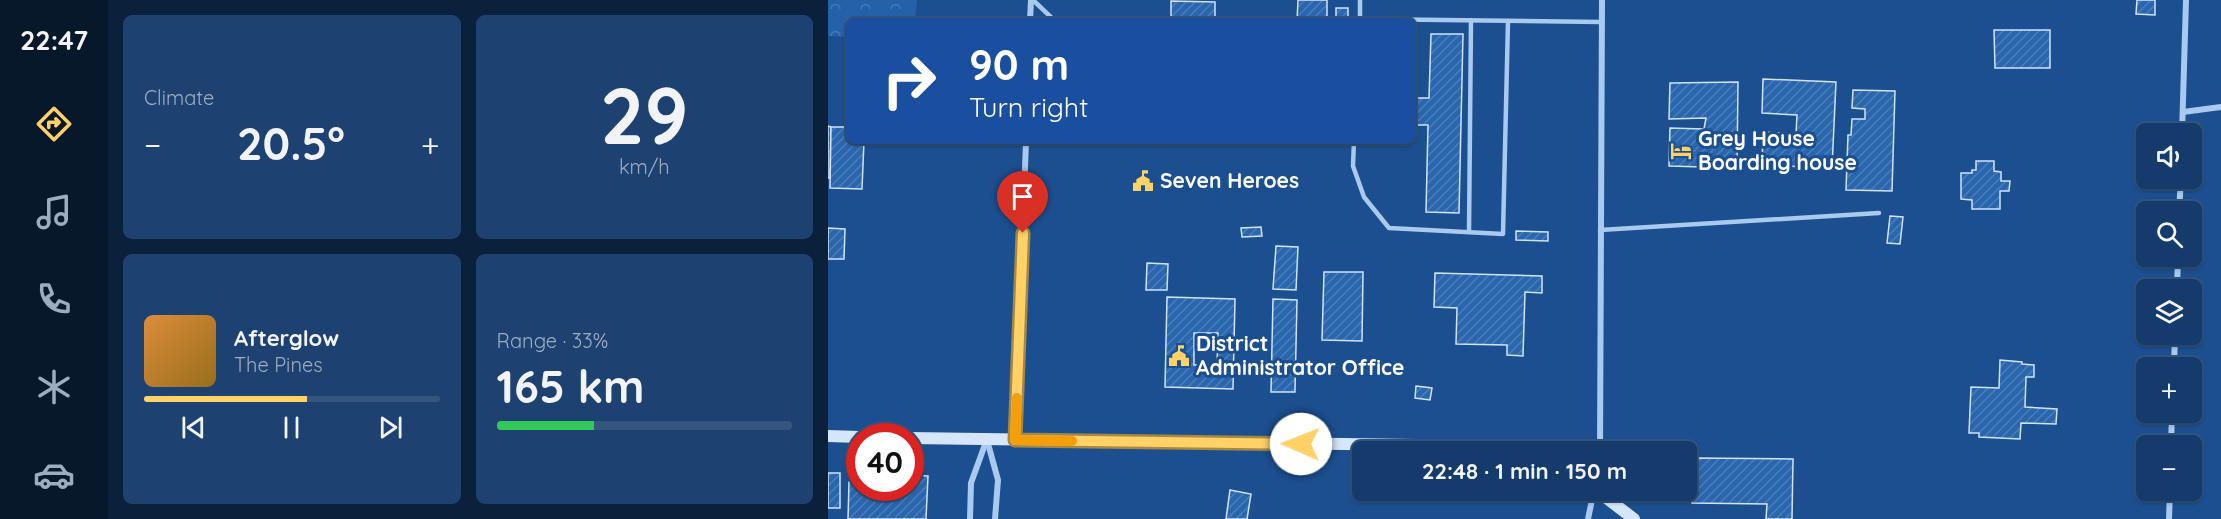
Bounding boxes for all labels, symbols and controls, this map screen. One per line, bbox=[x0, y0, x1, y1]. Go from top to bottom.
text: 22:47 bbox=[20, 23, 88, 57]
text: 90 m bbox=[969, 38, 1069, 91]
icon: right bbox=[870, 42, 948, 120]
text: 29 bbox=[600, 66, 689, 164]
text: Climate bbox=[144, 85, 214, 110]
text: Turn right bbox=[969, 90, 1088, 124]
icon: directions bbox=[33, 103, 75, 145]
text: 20.5° bbox=[237, 115, 345, 171]
map controls bbox=[2136, 123, 2202, 501]
button: sound bbox=[2136, 123, 2202, 189]
text: − bbox=[144, 124, 161, 165]
text: + bbox=[421, 124, 439, 165]
place label: Grey House Boarding house bbox=[1698, 125, 1857, 175]
hotel icon: Grey House Boarding house bbox=[1669, 139, 1693, 163]
text: km/h bbox=[619, 154, 670, 179]
place label: Seven Heroes bbox=[1160, 167, 1299, 193]
public building icon: Seven Heroes bbox=[1131, 169, 1155, 193]
pin bbox=[997, 171, 1048, 233]
icon: arrive bbox=[1006, 180, 1039, 213]
icon: music bbox=[33, 191, 75, 233]
button: search bbox=[2136, 201, 2202, 267]
icon: phone bbox=[33, 278, 75, 320]
button: layers bbox=[2136, 279, 2202, 345]
text: Afterglow bbox=[234, 324, 339, 352]
text: Range · 33% bbox=[497, 328, 608, 353]
place label: District Administrator Office bbox=[1196, 330, 1404, 380]
public building icon: District Administrator Office bbox=[1167, 344, 1191, 368]
text: The Pines bbox=[234, 352, 323, 377]
button: + bbox=[2136, 357, 2202, 423]
text: 165 km bbox=[497, 358, 645, 414]
icon: climate bbox=[33, 366, 75, 408]
icon: previous bbox=[177, 411, 210, 444]
icon: pause bbox=[275, 411, 308, 444]
icon: next bbox=[374, 411, 407, 444]
position arrow bbox=[1269, 412, 1333, 476]
speed limit sign: 40 bbox=[846, 423, 924, 501]
button: − bbox=[2136, 435, 2202, 501]
icon: car bbox=[33, 454, 75, 496]
text: 22:48 · 1 min · 150 m bbox=[1422, 457, 1627, 485]

